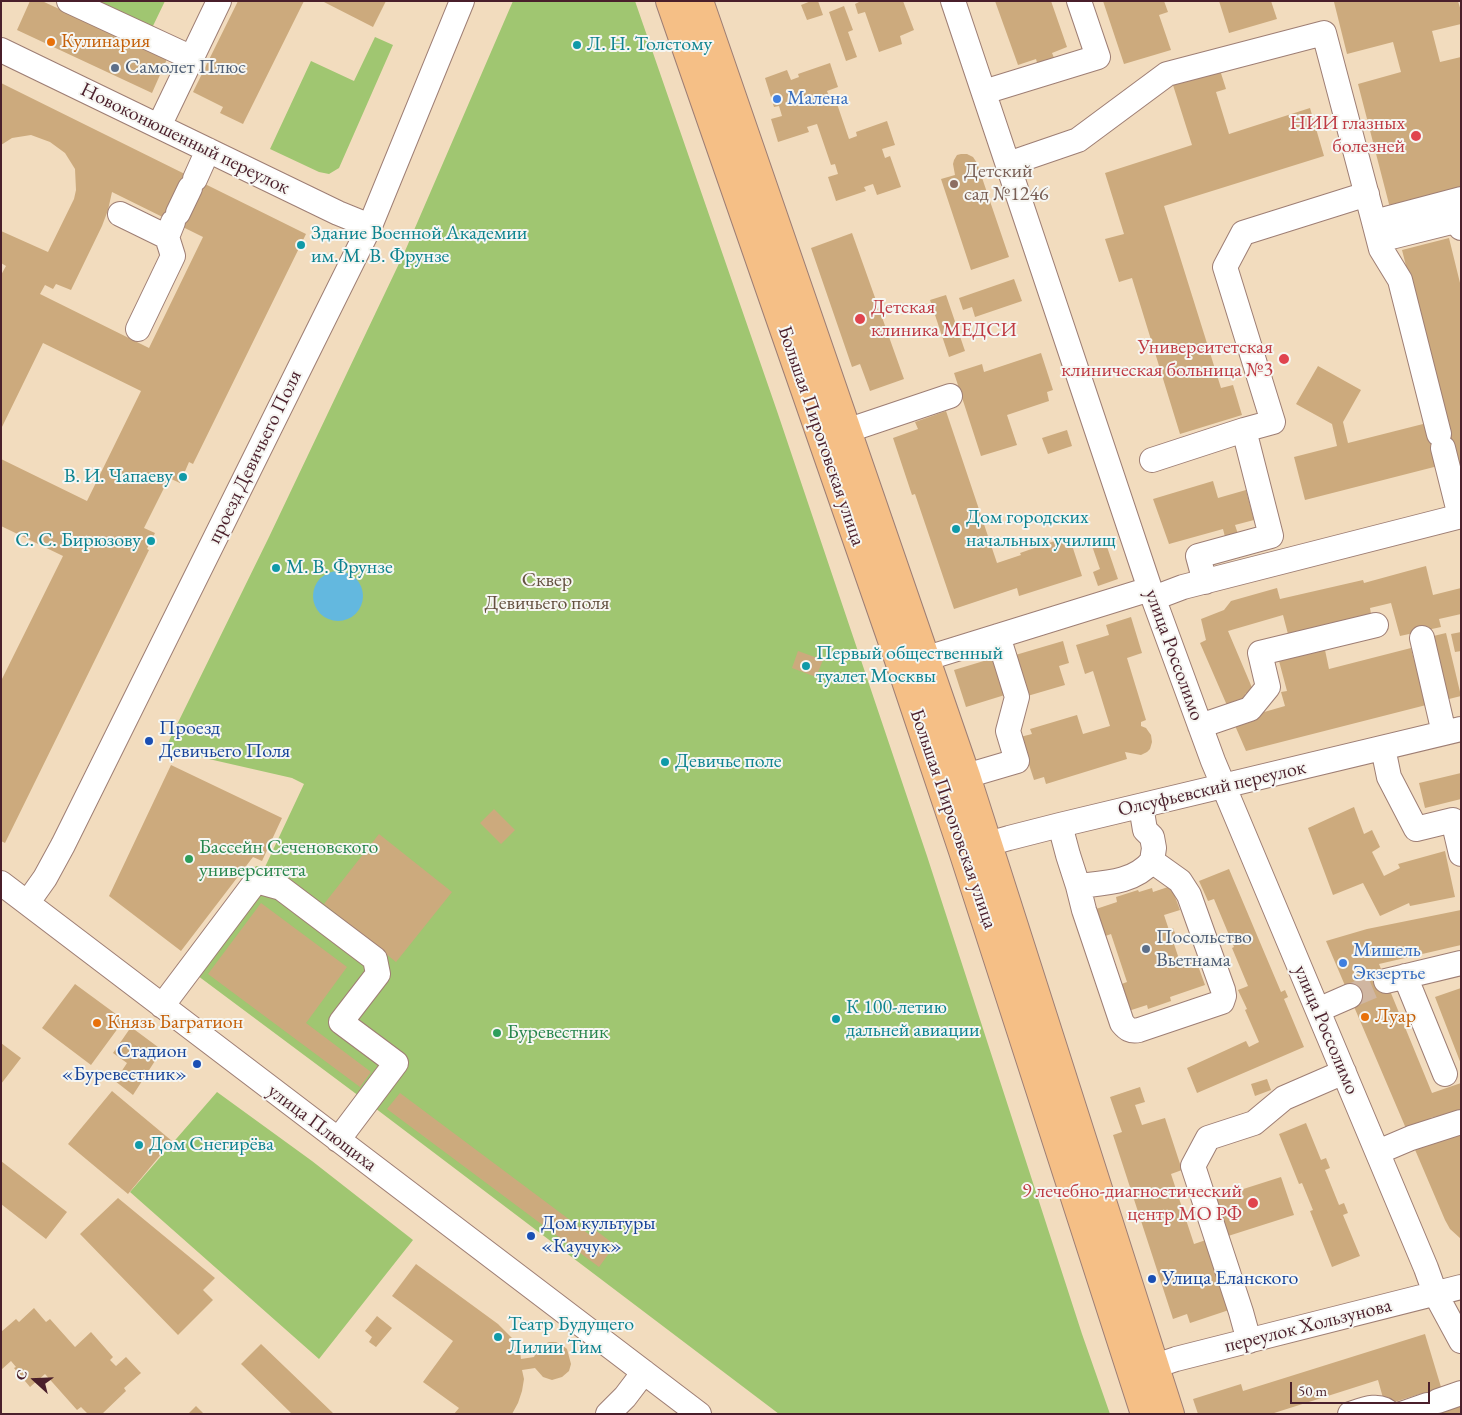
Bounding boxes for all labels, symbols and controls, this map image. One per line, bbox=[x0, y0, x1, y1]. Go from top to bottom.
place label: Кулинария bbox=[61, 30, 150, 54]
place label: Л. Н. Толстому bbox=[587, 33, 712, 57]
marker: Кулинария bbox=[45, 36, 57, 48]
marker: Л. Н. Толстому bbox=[571, 39, 583, 51]
place label: Самолет Плюс bbox=[125, 56, 246, 80]
marker: Самолет Плюс bbox=[109, 62, 121, 74]
street label: Новоконюшенный переулок bbox=[76, 78, 294, 200]
place label: Малена bbox=[787, 87, 848, 111]
marker: Малена bbox=[771, 93, 783, 105]
place label: НИИ глазных болезней bbox=[1290, 112, 1405, 159]
marker: НИИ глазных болезней bbox=[1409, 129, 1423, 143]
place label: Детский сад №1246 bbox=[964, 160, 1049, 207]
marker: Детский сад №1246 bbox=[948, 178, 960, 190]
place label: Здание Военной Академии им. М. В. Фрунзе bbox=[311, 222, 527, 269]
marker: Здание Военной Академии им. М. В. Фрунзе bbox=[295, 239, 307, 251]
place label: Детская клиника МЕДСИ bbox=[871, 296, 1017, 343]
marker: Детская клиника МЕДСИ bbox=[853, 312, 867, 326]
street label: Большая Пироговская улица bbox=[772, 323, 870, 549]
place label: Университетская клиническая больница №3 bbox=[1061, 336, 1273, 383]
marker: Университетская клиническая больница №3 bbox=[1277, 352, 1291, 366]
street label: проезд Девичьего Поля bbox=[203, 366, 307, 548]
place label: В. И. Чапаеву bbox=[64, 465, 173, 489]
marker: В. И. Чапаеву bbox=[177, 471, 189, 483]
place label: Дом городских начальных училищ bbox=[966, 506, 1116, 553]
marker: Дом городских начальных училищ bbox=[950, 523, 962, 535]
place label: С. С. Бирюзову bbox=[15, 529, 141, 553]
marker: С. С. Бирюзову bbox=[145, 535, 157, 547]
place label: М. В. Фрунзе bbox=[286, 556, 393, 580]
marker: М. В. Фрунзе bbox=[270, 562, 282, 574]
park label: Сквер Девичьего поля bbox=[485, 569, 609, 616]
street label: улица Россолимо bbox=[1139, 586, 1209, 724]
place label: Первый общественный туалет Москвы bbox=[816, 642, 1003, 689]
marker: Первый общественный туалет Москвы bbox=[800, 660, 812, 672]
street label: Большая Пироговская улица bbox=[904, 706, 1002, 932]
place label: Проезд Девичьего Поля bbox=[159, 717, 290, 764]
marker: Проезд Девичьего Поля bbox=[143, 735, 155, 747]
place label: Девичье поле bbox=[675, 750, 782, 774]
marker: Девичье поле bbox=[659, 756, 671, 768]
street label: Олсуфьевский переулок bbox=[1116, 756, 1308, 822]
place label: Бассейн Сеченовского университета bbox=[199, 836, 378, 883]
marker: Бассейн Сеченовского университета bbox=[183, 853, 195, 865]
place label: Посольство Вьетнама bbox=[1156, 926, 1252, 973]
place label: Мишель Экзертье bbox=[1353, 939, 1425, 986]
marker: Посольство Вьетнама bbox=[1140, 943, 1152, 955]
marker: Мишель Экзертье bbox=[1337, 957, 1349, 969]
street label: улица Россолимо bbox=[1288, 962, 1364, 1098]
place label: К 100-летию дальней авиации bbox=[846, 996, 980, 1043]
place label: Луар bbox=[1375, 1005, 1416, 1029]
place label: Князь Багратион bbox=[107, 1011, 243, 1035]
marker: Луар bbox=[1359, 1011, 1371, 1023]
marker: К 100-летию дальней авиации bbox=[830, 1013, 842, 1025]
marker: Князь Багратион bbox=[91, 1017, 103, 1029]
place label: Буревестник bbox=[507, 1021, 609, 1045]
marker: Буревестник bbox=[491, 1027, 503, 1039]
place label: Стадион «Буревестник» bbox=[62, 1040, 187, 1087]
marker: Стадион «Буревестник» bbox=[191, 1058, 203, 1070]
street label: улица Плющиха bbox=[263, 1079, 381, 1177]
place label: Дом Снегирёва bbox=[149, 1133, 274, 1157]
marker: Дом Снегирёва bbox=[133, 1139, 145, 1151]
place label: 9 лечебно-диагностический центр МО РФ bbox=[1022, 1180, 1242, 1227]
marker: 9 лечебно-диагностический центр МО РФ bbox=[1246, 1196, 1260, 1210]
place label: Дом культуры «Каучук» bbox=[541, 1212, 655, 1259]
marker: Дом культуры «Каучук» bbox=[525, 1230, 537, 1242]
place label: Улица Еланского bbox=[1162, 1267, 1298, 1291]
marker: Улица Еланского bbox=[1146, 1273, 1158, 1285]
street label: переулок Хользунова bbox=[1222, 1294, 1394, 1358]
place label: Театр Будущего Лилии Тим bbox=[508, 1313, 634, 1360]
marker: Театр Будущего Лилии Тим bbox=[492, 1331, 504, 1343]
north arrow bbox=[10, 1355, 60, 1405]
text: С bbox=[11, 1367, 31, 1383]
scale bar bbox=[1292, 1372, 1432, 1404]
text: 50 m bbox=[1298, 1381, 1327, 1400]

